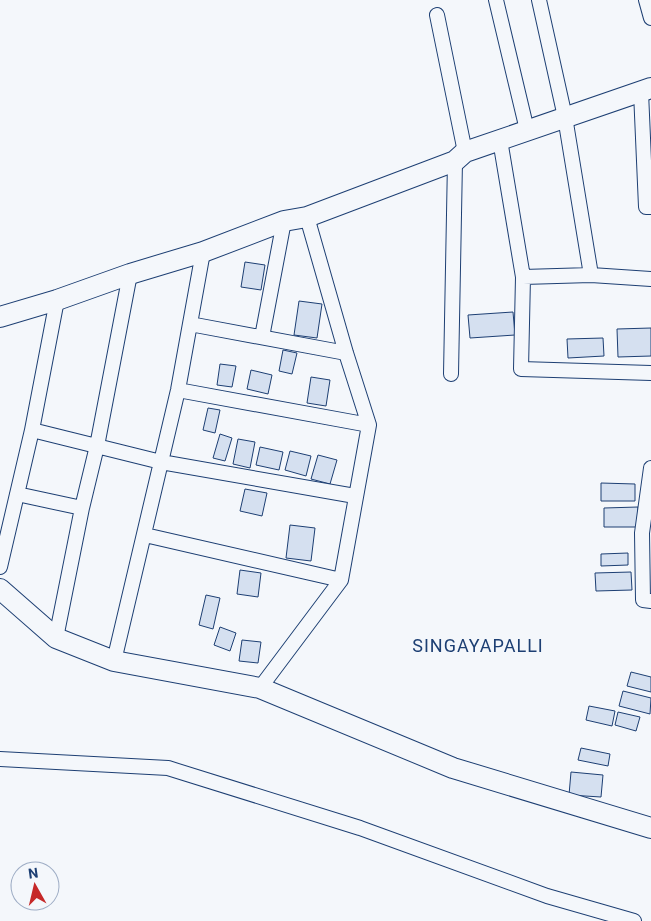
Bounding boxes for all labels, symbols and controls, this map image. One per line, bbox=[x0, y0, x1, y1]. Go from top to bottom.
district label: SINGAYAPALLI bbox=[412, 635, 544, 656]
north arrow bbox=[10, 861, 60, 911]
text: N bbox=[27, 865, 39, 882]

